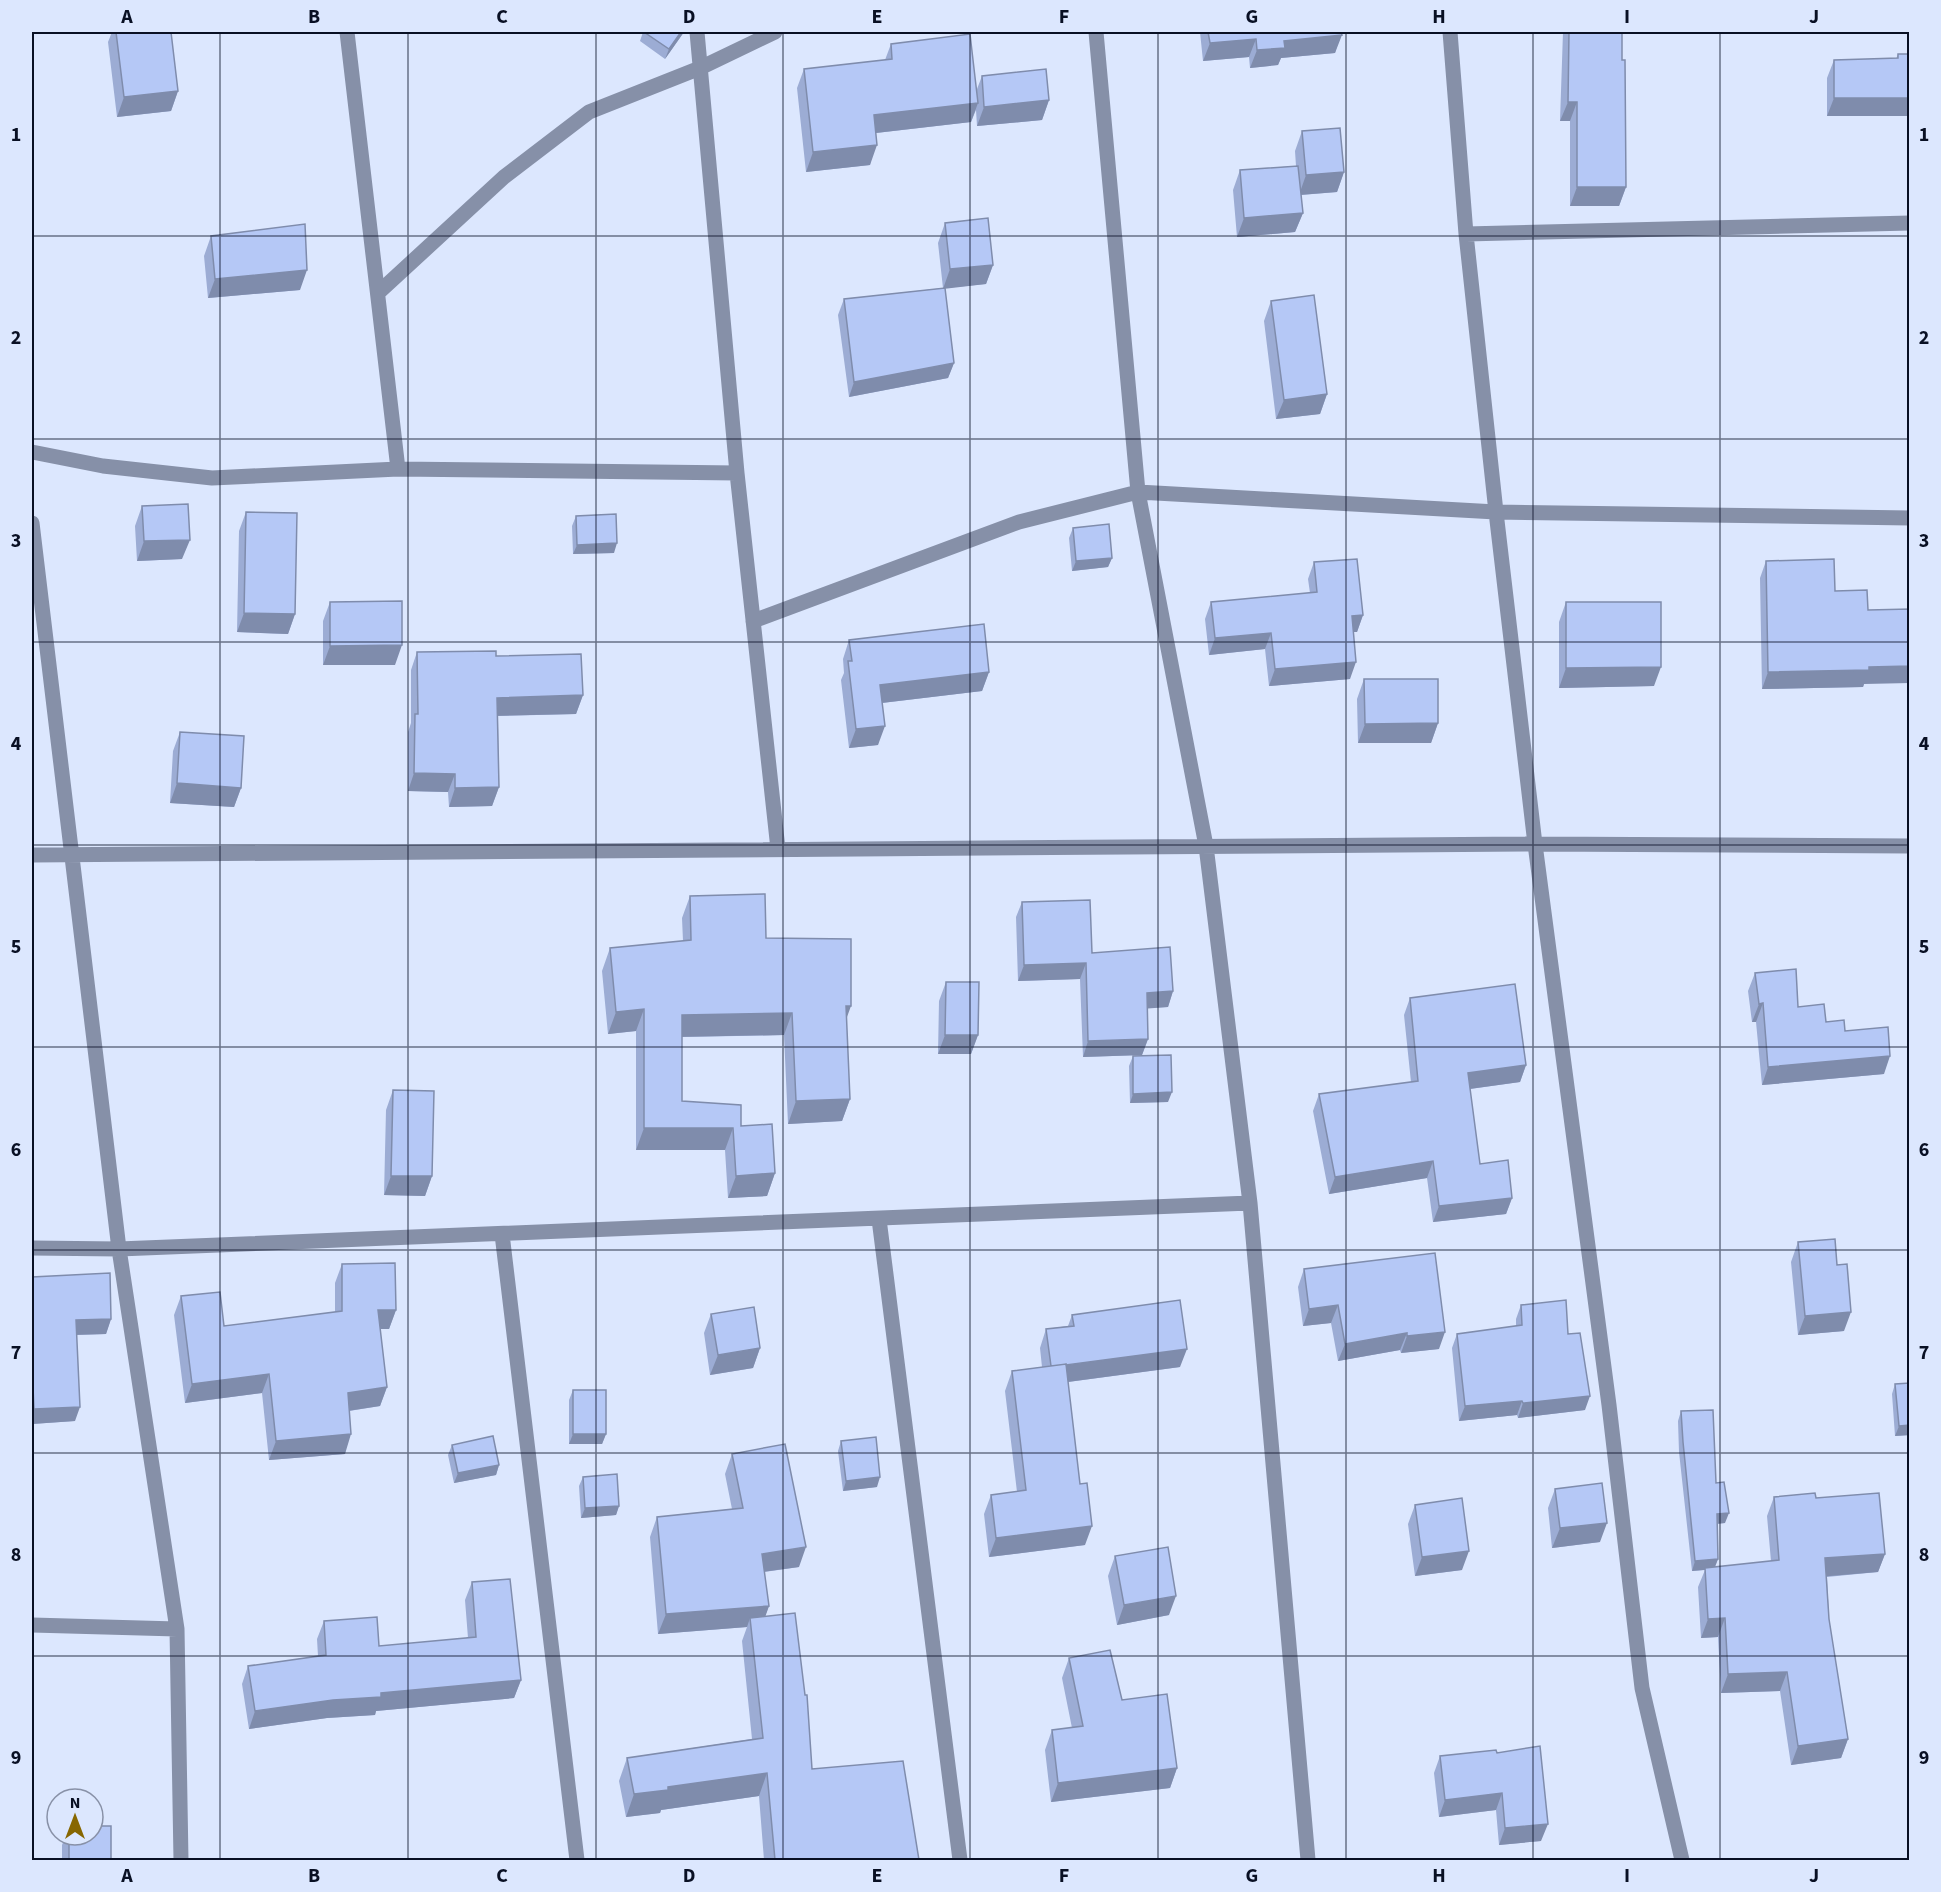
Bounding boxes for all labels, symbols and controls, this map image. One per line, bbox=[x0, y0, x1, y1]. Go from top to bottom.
text: A bbox=[120, 3, 133, 31]
text: B bbox=[308, 3, 320, 31]
text: C bbox=[496, 3, 508, 31]
text: D bbox=[683, 3, 695, 31]
text: E bbox=[872, 3, 882, 31]
text: F bbox=[1059, 3, 1069, 31]
text: G bbox=[1246, 3, 1258, 31]
text: H bbox=[1432, 3, 1446, 31]
text: I bbox=[1624, 3, 1630, 31]
text: J bbox=[1809, 3, 1819, 31]
text: 1 bbox=[11, 121, 21, 149]
text: 1 bbox=[1919, 121, 1929, 149]
text: 2 bbox=[11, 324, 21, 352]
text: 2 bbox=[1919, 324, 1929, 352]
text: 3 bbox=[11, 527, 21, 555]
text: 3 bbox=[1919, 527, 1929, 555]
text: 4 bbox=[11, 730, 22, 758]
text: 4 bbox=[1919, 730, 1930, 758]
text: 5 bbox=[11, 933, 21, 961]
text: 5 bbox=[1919, 933, 1929, 961]
text: 6 bbox=[11, 1136, 21, 1164]
text: 6 bbox=[1919, 1136, 1929, 1164]
text: 7 bbox=[11, 1339, 21, 1367]
text: 7 bbox=[1919, 1339, 1929, 1367]
text: 8 bbox=[11, 1541, 21, 1569]
text: 8 bbox=[1919, 1541, 1929, 1569]
text: 9 bbox=[11, 1744, 21, 1772]
text: 9 bbox=[1919, 1744, 1929, 1772]
north arrow bbox=[45, 1787, 105, 1847]
text: N bbox=[70, 1792, 80, 1814]
text: A bbox=[120, 1862, 133, 1890]
text: B bbox=[308, 1862, 320, 1890]
text: C bbox=[496, 1862, 508, 1890]
text: D bbox=[683, 1862, 695, 1890]
text: E bbox=[872, 1862, 882, 1890]
text: F bbox=[1059, 1862, 1069, 1890]
text: G bbox=[1246, 1862, 1258, 1890]
text: H bbox=[1432, 1862, 1446, 1890]
text: I bbox=[1624, 1862, 1630, 1890]
text: J bbox=[1809, 1862, 1819, 1890]

